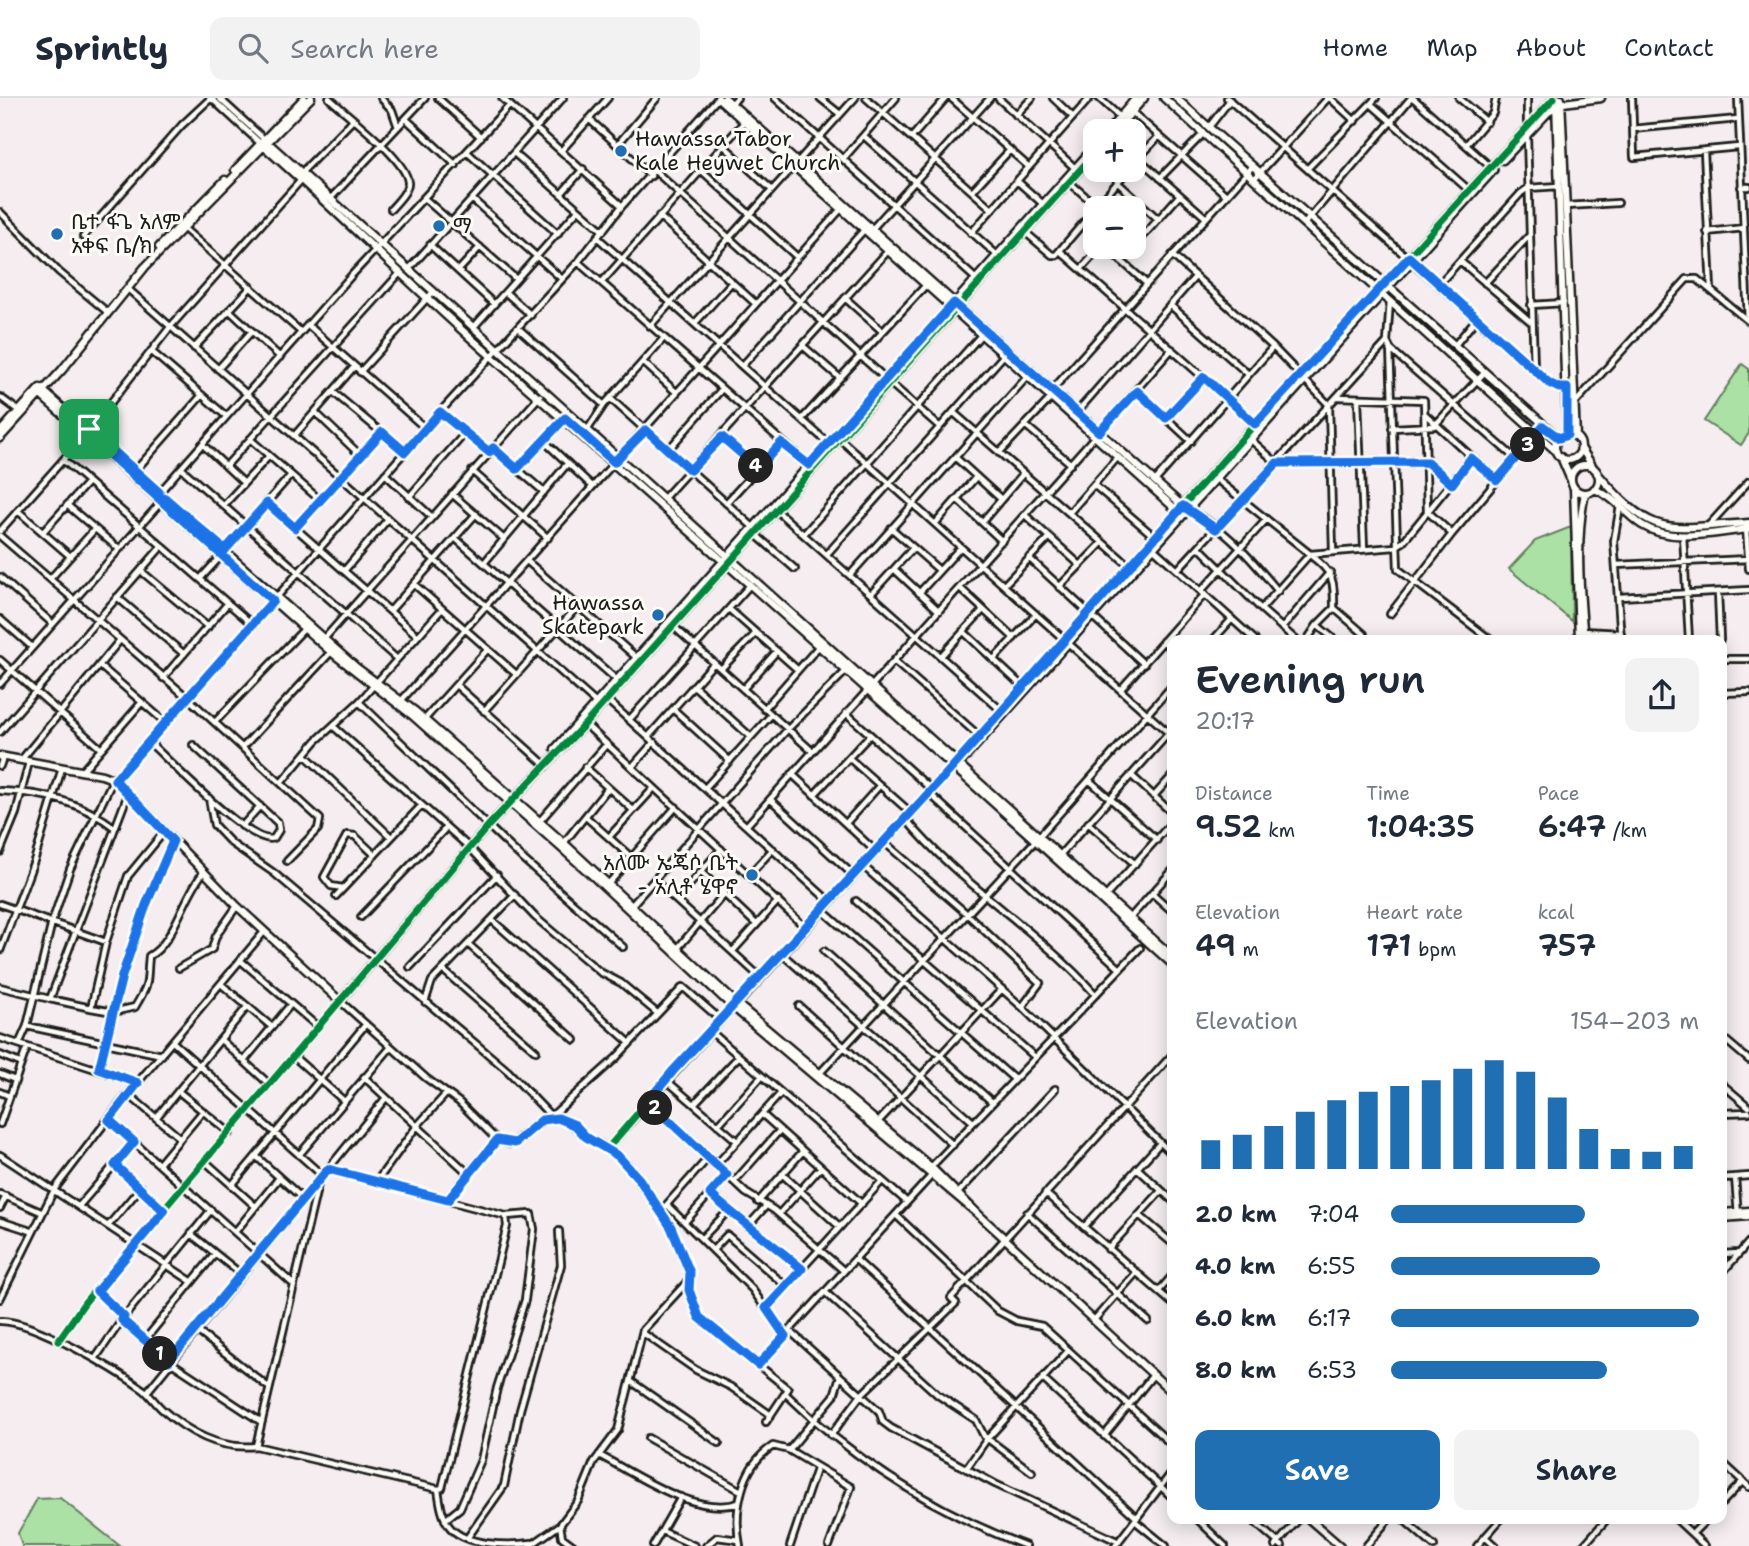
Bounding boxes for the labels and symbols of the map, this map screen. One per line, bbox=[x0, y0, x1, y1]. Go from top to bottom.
place label: Hawassa Tabor Kale Heywet Church bbox=[635, 125, 840, 177]
marker: Hawassa Tabor Kale Heywet Church bbox=[613, 143, 629, 159]
place label: ቤተ ፋጌ አለም አቀፍ ቤ/ክ bbox=[71, 208, 181, 260]
place label: ማ bbox=[453, 212, 472, 240]
marker: ማ bbox=[431, 218, 447, 234]
marker: ቤተ ፋጌ አለም አቀፍ ቤ/ክ bbox=[49, 226, 65, 242]
pin bbox=[59, 399, 119, 459]
pin: 3 bbox=[1510, 428, 1546, 462]
pin: 4 bbox=[738, 448, 774, 484]
place label: Hawassa Skatepark bbox=[542, 589, 644, 641]
marker: Hawassa Skatepark bbox=[650, 607, 666, 623]
place label: አለሙ ኤጄሶ ቤት - አሊቶ ሄዋኖ bbox=[603, 849, 738, 901]
marker: አለሙ ኤጄሶ ቤት - አሊቶ ሄዋኖ bbox=[744, 867, 760, 883]
pin: 2 bbox=[638, 1090, 672, 1126]
pin: 1 bbox=[142, 1336, 178, 1372]

